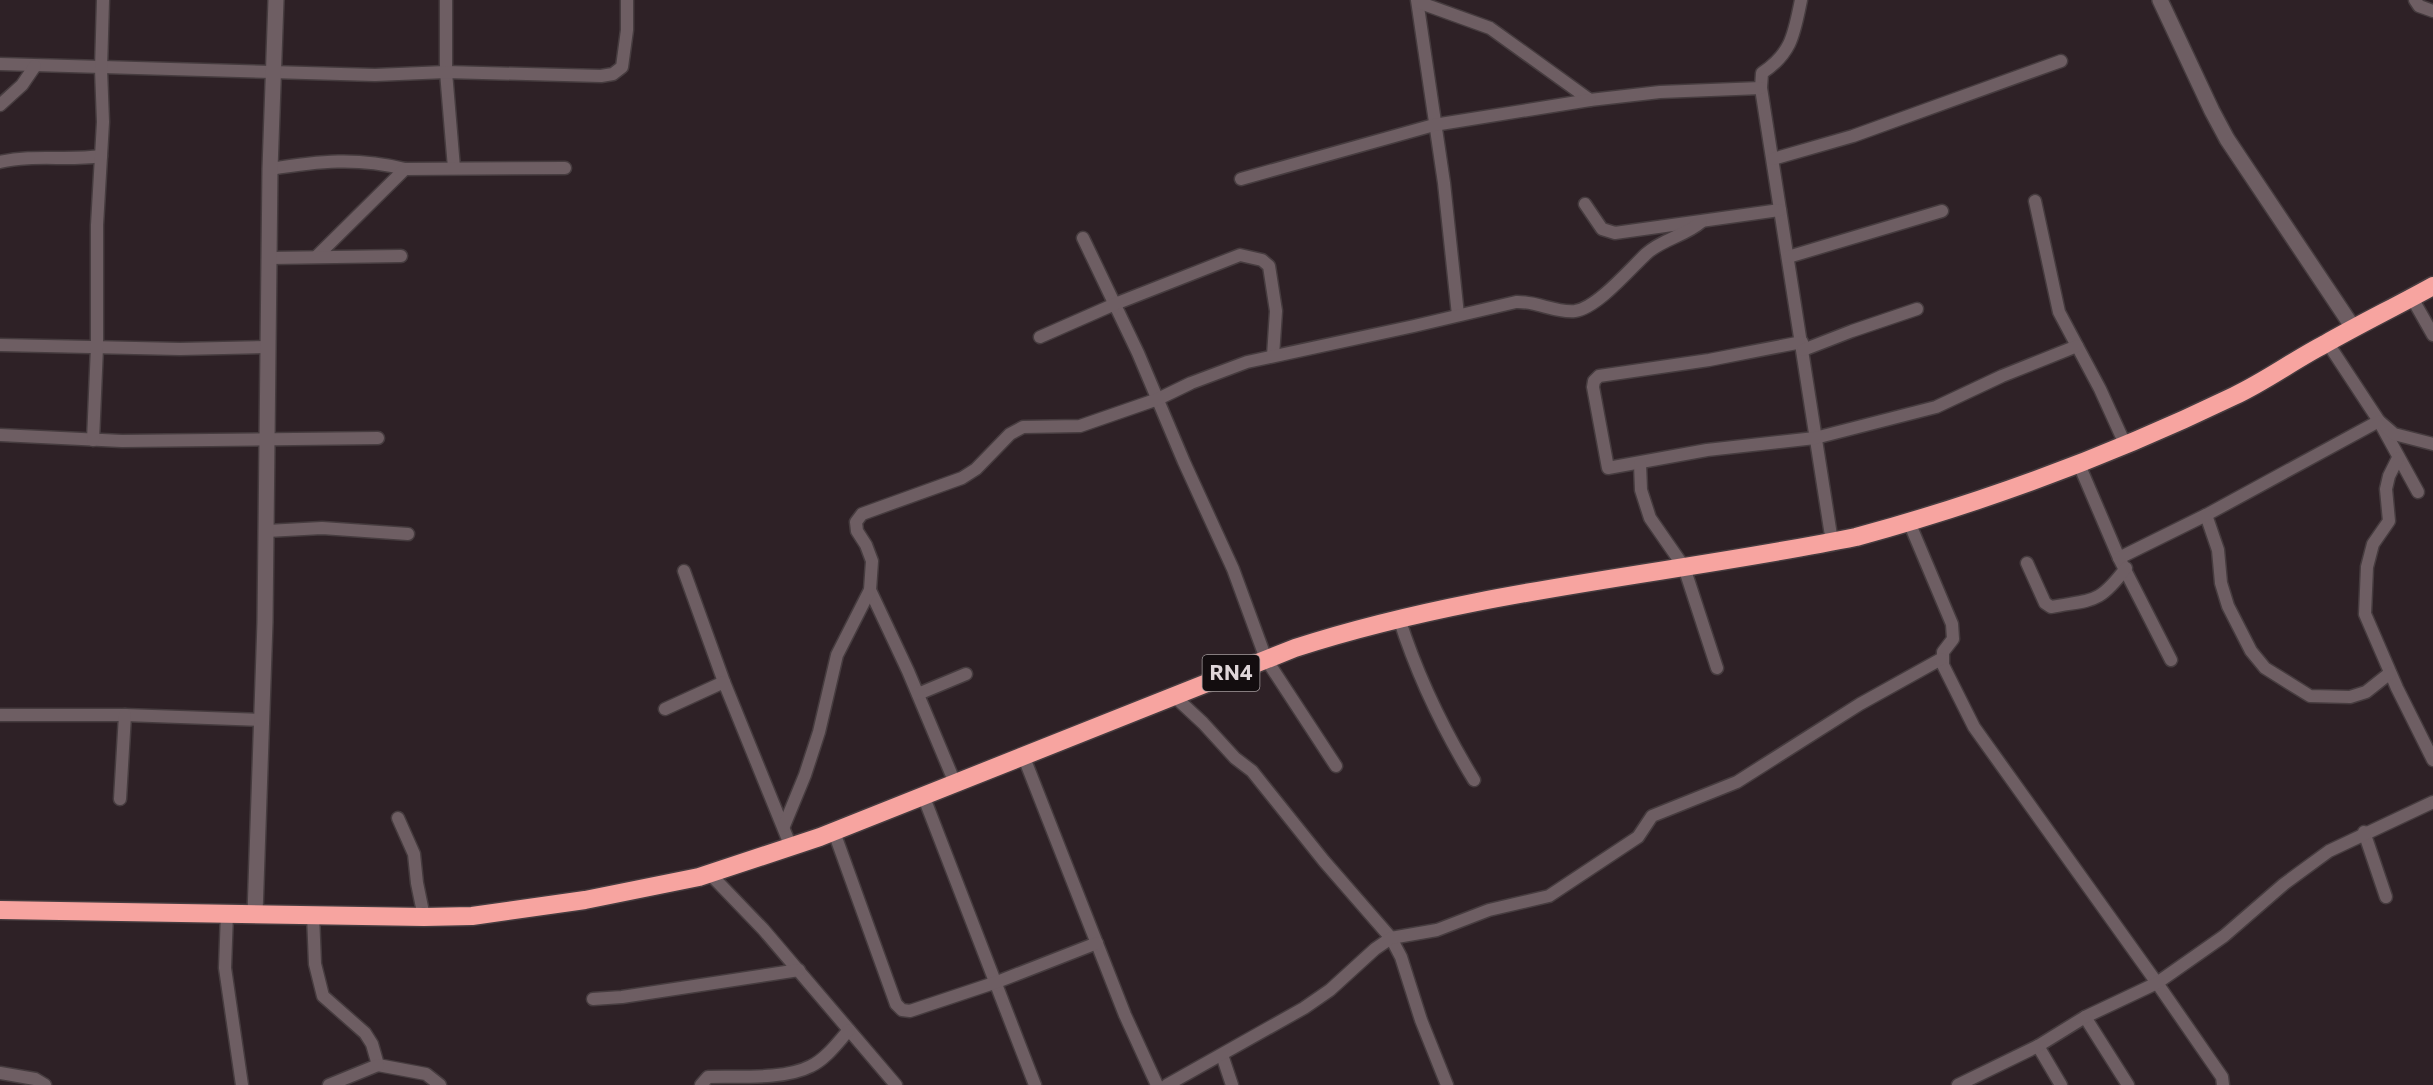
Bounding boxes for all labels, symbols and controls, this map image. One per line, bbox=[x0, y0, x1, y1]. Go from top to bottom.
road number: RN4 bbox=[1202, 655, 1260, 691]

